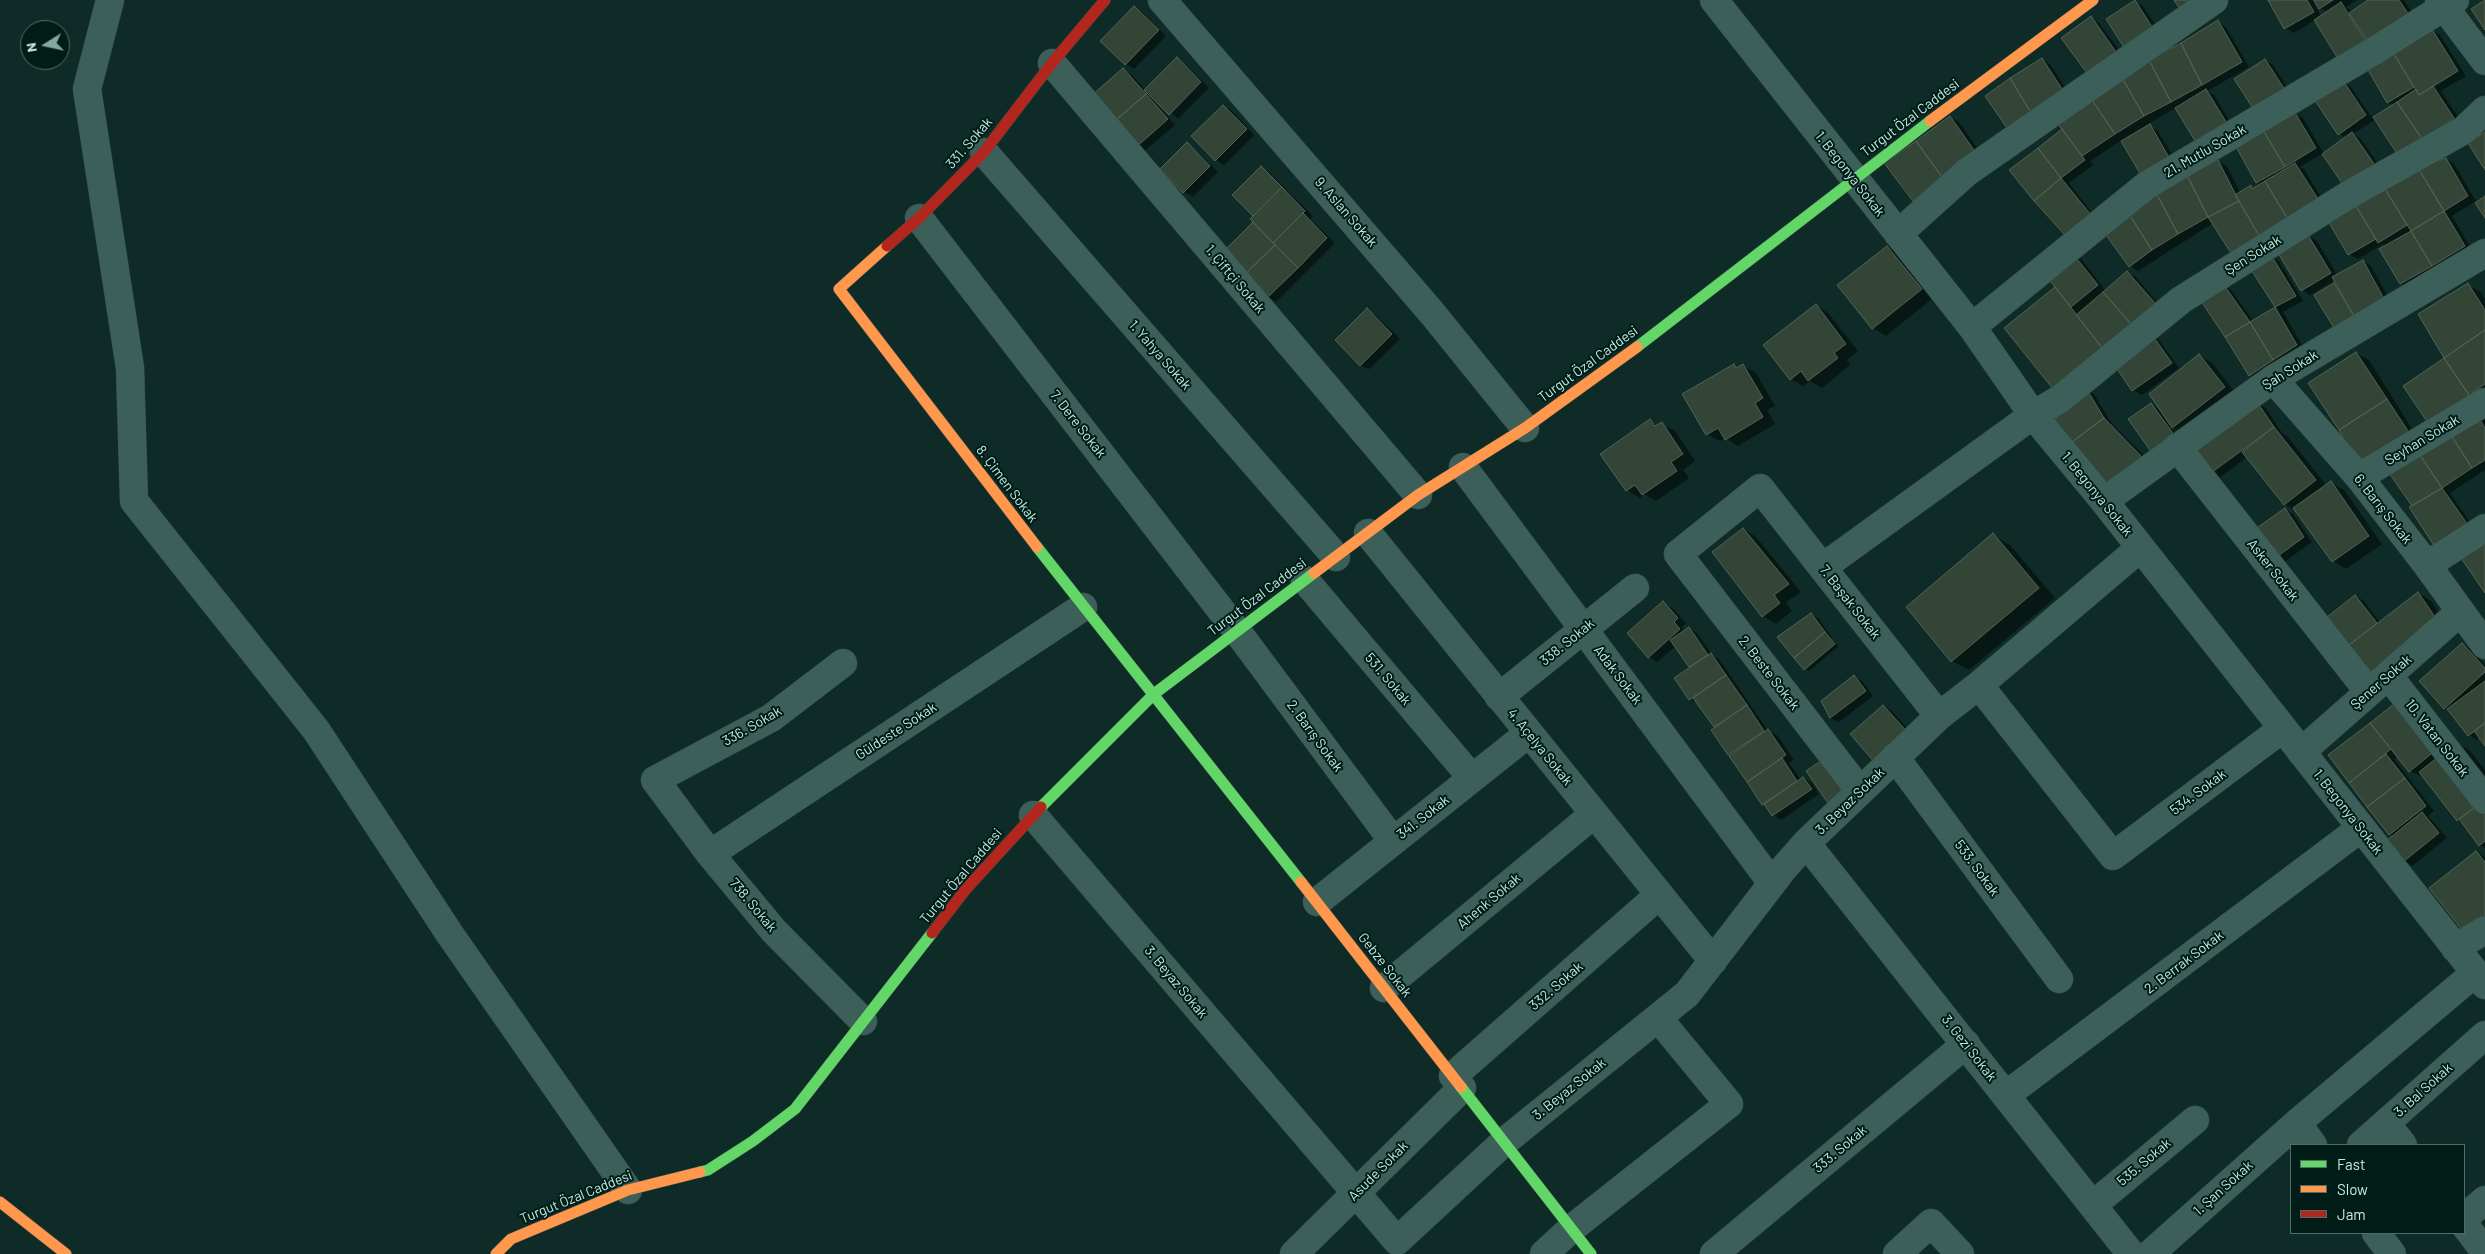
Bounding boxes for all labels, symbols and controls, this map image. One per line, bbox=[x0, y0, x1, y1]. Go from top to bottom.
north arrow bbox=[20, 20, 70, 70]
text: N bbox=[22, 41, 40, 54]
street label: Turgut Özal Caddesi bbox=[1857, 75, 1963, 161]
street label: 331. Sokak bbox=[942, 114, 996, 172]
street label: 21. Mutlu Sokak bbox=[2161, 121, 2249, 181]
street label: 1. Begonya Sokak bbox=[1812, 128, 1888, 220]
street label: 9. Aslan Sokak bbox=[1311, 174, 1381, 250]
street label: Şen Sokak bbox=[2222, 231, 2284, 279]
street label: 1. Çiftçi Sokak bbox=[1202, 241, 1268, 317]
street label: 1. Yahya Sokak bbox=[1125, 317, 1195, 393]
street label: Turgut Özal Caddesi bbox=[1535, 322, 1641, 406]
street label: Şah Sokak bbox=[2259, 346, 2321, 394]
street label: 7. Dere Sokak bbox=[1046, 387, 1110, 461]
street label: Seyhan Sokak bbox=[2382, 411, 2462, 469]
street label: 8. Çimen Sokak bbox=[973, 442, 1041, 526]
street label: 1. Begonya Sokak bbox=[2058, 449, 2136, 539]
street label: 6. Barış Sokak bbox=[2350, 471, 2416, 547]
street label: Asker Sokak bbox=[2244, 536, 2302, 604]
street label: Turgut Özal Caddesi bbox=[1204, 554, 1310, 640]
street label: 7. Başak Sokak bbox=[1816, 562, 1884, 642]
street label: 338. Sokak bbox=[1536, 615, 1598, 669]
street label: 2. Beste Sokak bbox=[1735, 633, 1803, 713]
street label: Adak Sokak bbox=[1590, 642, 1646, 708]
street label: 531. Sokak bbox=[1361, 650, 1415, 708]
street label: Şener Sokak bbox=[2347, 651, 2415, 713]
street label: 10. Vatan Sokak bbox=[2402, 696, 2472, 780]
street label: 2. Barış Sokak bbox=[1283, 697, 1347, 775]
street label: Güldeste Sokak bbox=[852, 699, 940, 763]
street label: 336. Sokak bbox=[720, 702, 784, 750]
street label: 4. Açelya Sokak bbox=[1504, 705, 1576, 789]
street label: 3. Beyaz Sokak bbox=[1812, 764, 1888, 838]
street label: 534. Sokak bbox=[2167, 766, 2229, 818]
street label: 1. Begonya Sokak bbox=[2310, 766, 2386, 858]
street label: 341. Sokak bbox=[1393, 791, 1453, 843]
street label: Turgut Özal Caddesi bbox=[916, 825, 1006, 927]
street label: 533. Sokak bbox=[1951, 837, 2003, 899]
street label: Ahenk Sokak bbox=[1454, 870, 1524, 932]
street label: 738. Sokak bbox=[726, 875, 780, 935]
street label: 2. Berrak Sokak bbox=[2141, 927, 2227, 997]
street label: Gebze Sokak bbox=[1355, 929, 1415, 1001]
street label: 3. Beyaz Sokak bbox=[1141, 942, 1211, 1022]
street label: 332. Sokak bbox=[1526, 958, 1586, 1014]
street label: 3. Gezi Sokak bbox=[1938, 1012, 2000, 1084]
street label: 3. Beyaz Sokak bbox=[1529, 1054, 1609, 1124]
street label: 3. Bal Sokak bbox=[2390, 1059, 2456, 1121]
street label: 333. Sokak bbox=[1810, 1122, 1870, 1176]
street label: 535. Sokak bbox=[2114, 1135, 2174, 1189]
street label: Asude Sokak bbox=[1345, 1138, 1411, 1204]
legend bbox=[2290, 1144, 2465, 1234]
text: Fast bbox=[2337, 1155, 2365, 1173]
street label: 1. Şan Sokak bbox=[2190, 1157, 2256, 1219]
street label: Turgut Özal Caddesi bbox=[518, 1167, 634, 1227]
text: Slow bbox=[2337, 1180, 2368, 1198]
text: Jam bbox=[2337, 1205, 2366, 1223]

